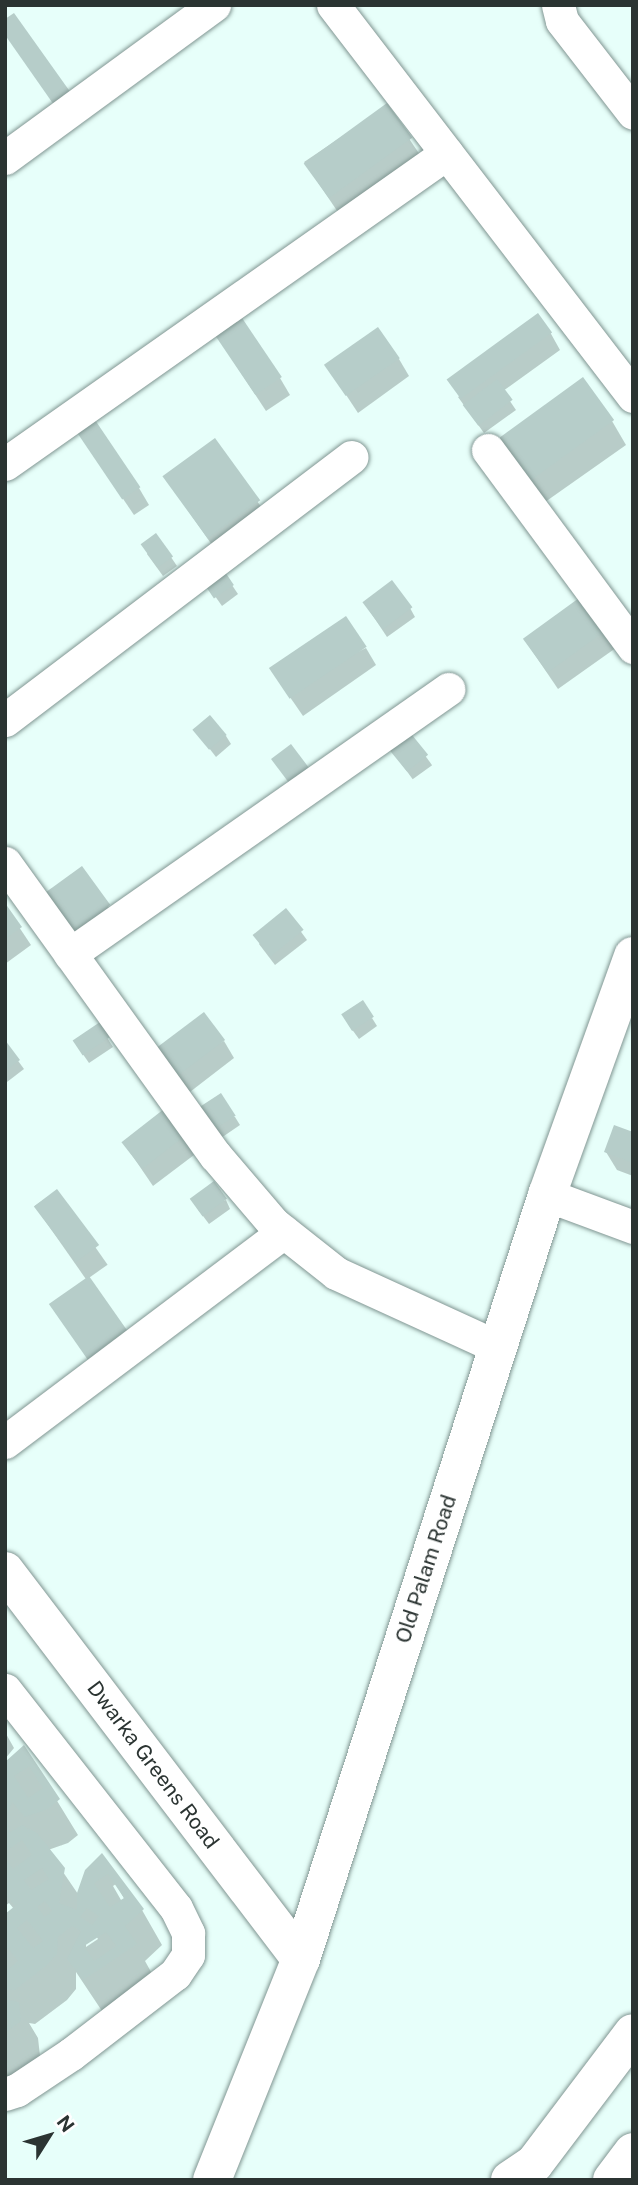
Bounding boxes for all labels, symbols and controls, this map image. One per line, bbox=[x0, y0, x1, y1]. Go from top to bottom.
street label: Old Palam Road bbox=[390, 1492, 462, 1646]
street label: Dwarka Greens Road bbox=[82, 1676, 224, 1854]
north arrow bbox=[14, 2101, 84, 2171]
text: N bbox=[53, 2111, 79, 2136]

